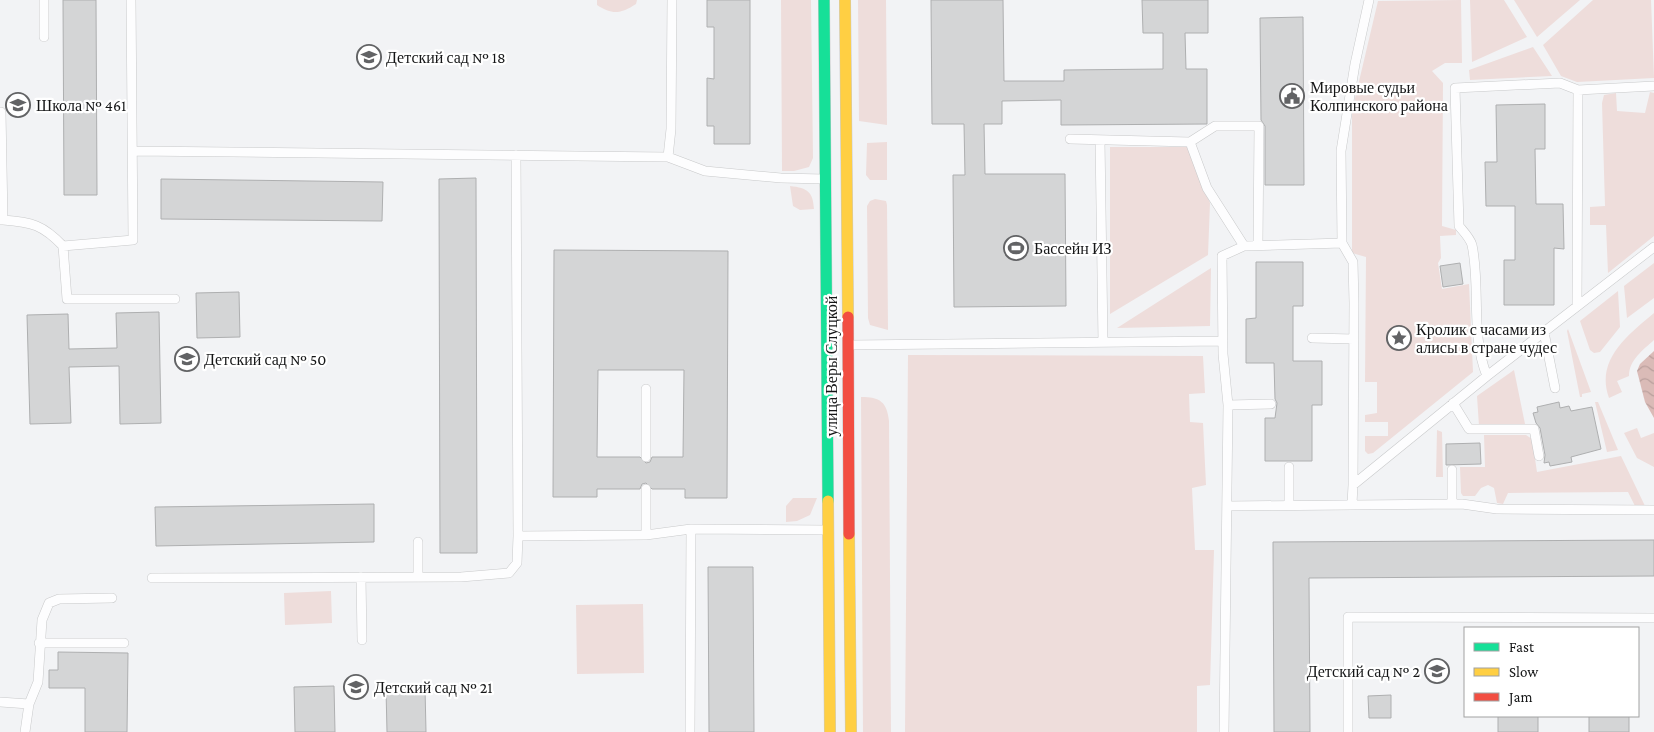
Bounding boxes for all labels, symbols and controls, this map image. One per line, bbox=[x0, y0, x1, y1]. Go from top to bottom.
school or university icon: Детский сад № 18 bbox=[356, 44, 382, 70]
place label: Детский сад № 18 bbox=[386, 49, 506, 67]
place label: Мировые судьи Колпинского района bbox=[1310, 79, 1448, 115]
public building icon: Мировые судьи Колпинского района bbox=[1279, 83, 1305, 109]
school or university icon: Школа № 461 bbox=[5, 92, 31, 118]
place label: Школа № 461 bbox=[36, 97, 126, 114]
sports icon: Бассейн ИЗ bbox=[1003, 235, 1029, 261]
place label: Бассейн ИЗ bbox=[1034, 240, 1111, 257]
street label: улица Веры Слуцкой bbox=[823, 295, 841, 436]
place label: Кролик с часами из алисы в стране чудес bbox=[1416, 321, 1557, 357]
place icon: Кролик с часами из алисы в стране чудес bbox=[1386, 325, 1412, 351]
school or university icon: Детский сад № 50 bbox=[174, 346, 200, 372]
place label: Детский сад № 50 bbox=[204, 351, 326, 369]
legend bbox=[1464, 627, 1639, 717]
text: Fast bbox=[1509, 639, 1535, 655]
school or university icon: Детский сад № 2 bbox=[1424, 658, 1450, 684]
place label: Детский сад № 2 bbox=[1307, 663, 1420, 681]
text: Slow bbox=[1509, 664, 1539, 680]
school or university icon: Детский сад № 21 bbox=[343, 674, 369, 700]
place label: Детский сад № 21 bbox=[374, 679, 493, 697]
text: Jam bbox=[1507, 689, 1532, 706]

